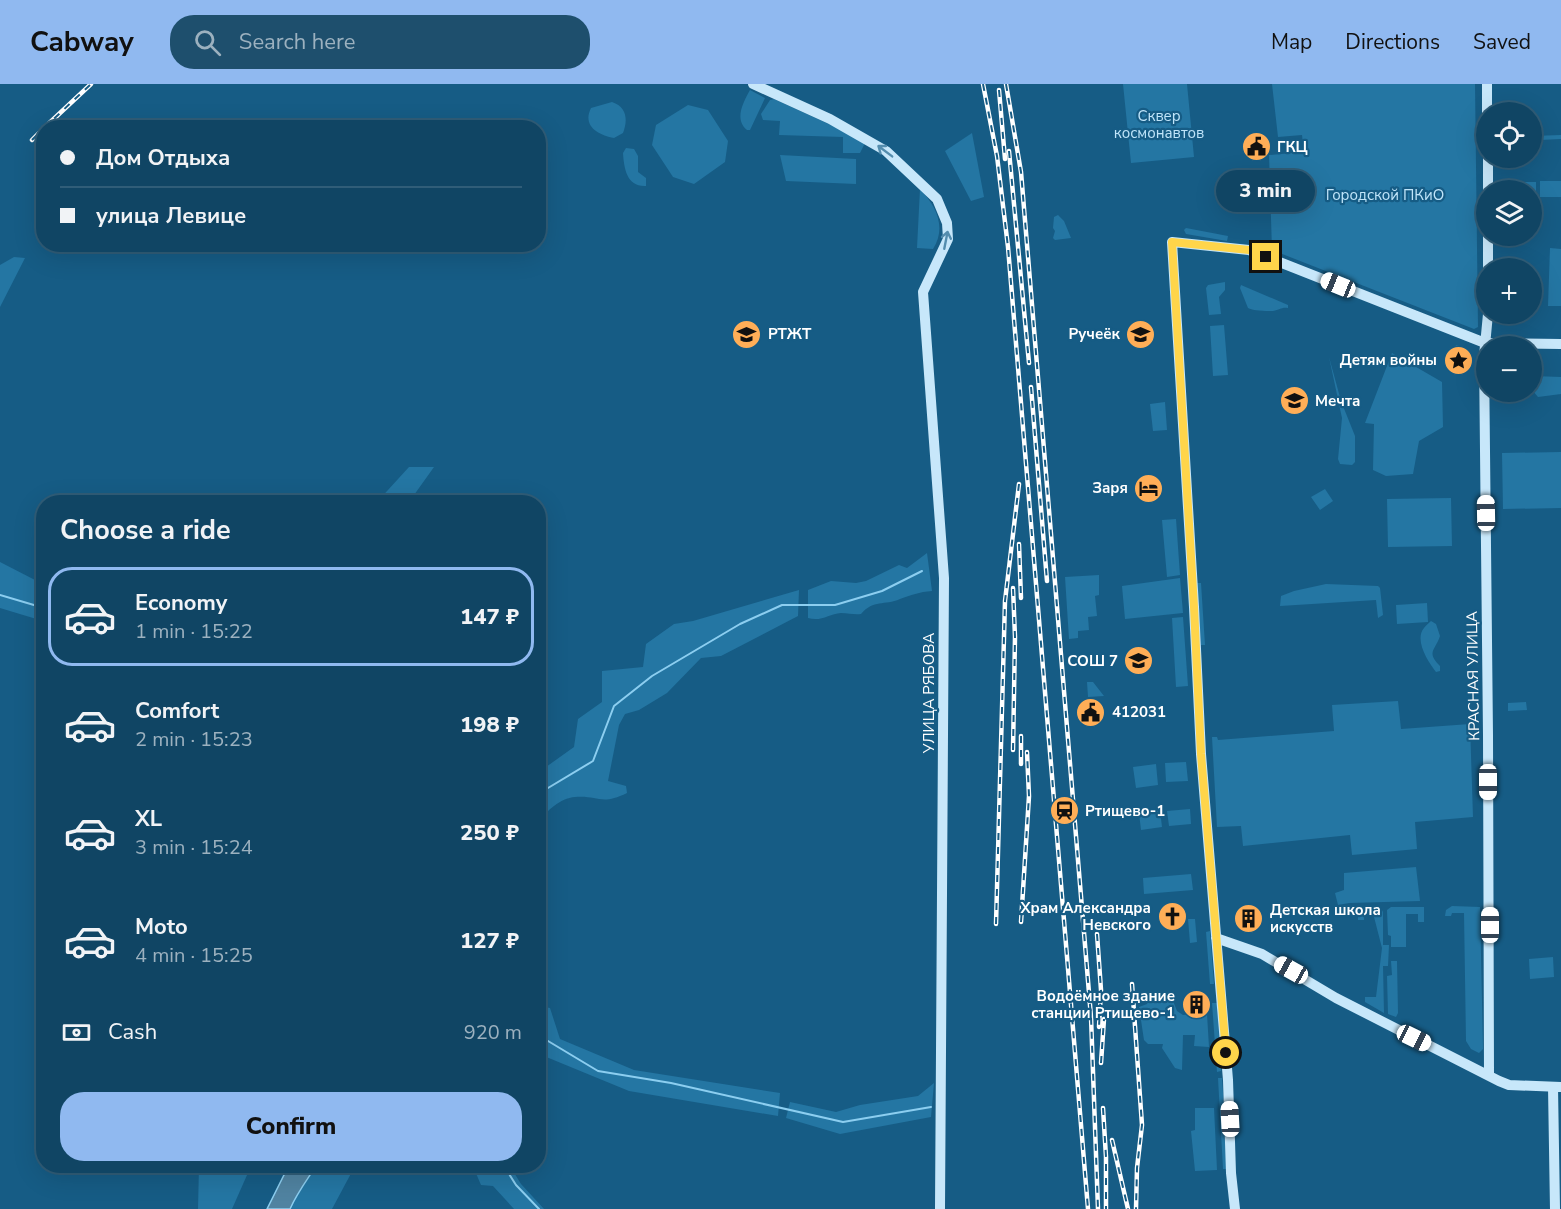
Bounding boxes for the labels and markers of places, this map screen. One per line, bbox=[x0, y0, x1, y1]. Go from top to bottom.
public building icon: ГКЦ bbox=[1240, 131, 1272, 163]
place label: ГКЦ bbox=[1277, 137, 1308, 157]
school or university icon: РТЖТ bbox=[731, 318, 763, 350]
school or university icon: Ручеёк bbox=[1125, 318, 1157, 350]
place label: РТЖТ bbox=[768, 324, 812, 344]
place label: Ручеёк bbox=[1068, 324, 1121, 344]
place icon: Детям войны bbox=[1442, 344, 1474, 376]
place label: Детям войны bbox=[1340, 350, 1437, 370]
school or university icon: Мечта bbox=[1278, 385, 1310, 417]
place label: Мечта bbox=[1315, 391, 1360, 411]
hotel icon: Заря bbox=[1133, 472, 1165, 504]
place label: Заря bbox=[1092, 478, 1128, 498]
school or university icon: СОШ 7 bbox=[1123, 645, 1155, 677]
place label: СОШ 7 bbox=[1067, 651, 1118, 671]
public building icon: 412031 bbox=[1075, 696, 1107, 728]
place label: 412031 bbox=[1112, 702, 1166, 722]
station icon: Ртищево-1 bbox=[1048, 795, 1080, 827]
place label: Ртищево-1 bbox=[1085, 801, 1165, 821]
place label: Храм Александра Невского bbox=[1019, 898, 1151, 935]
place label: Детская школа искусств bbox=[1270, 900, 1381, 937]
church icon: Храм Александра Невского bbox=[1156, 901, 1188, 933]
building icon: Детская школа искусств bbox=[1233, 903, 1265, 935]
place label: Водоёмное здание станции Ртищево-1 bbox=[1031, 986, 1175, 1023]
building icon: Водоёмное здание станции Ртищево-1 bbox=[1180, 989, 1212, 1021]

